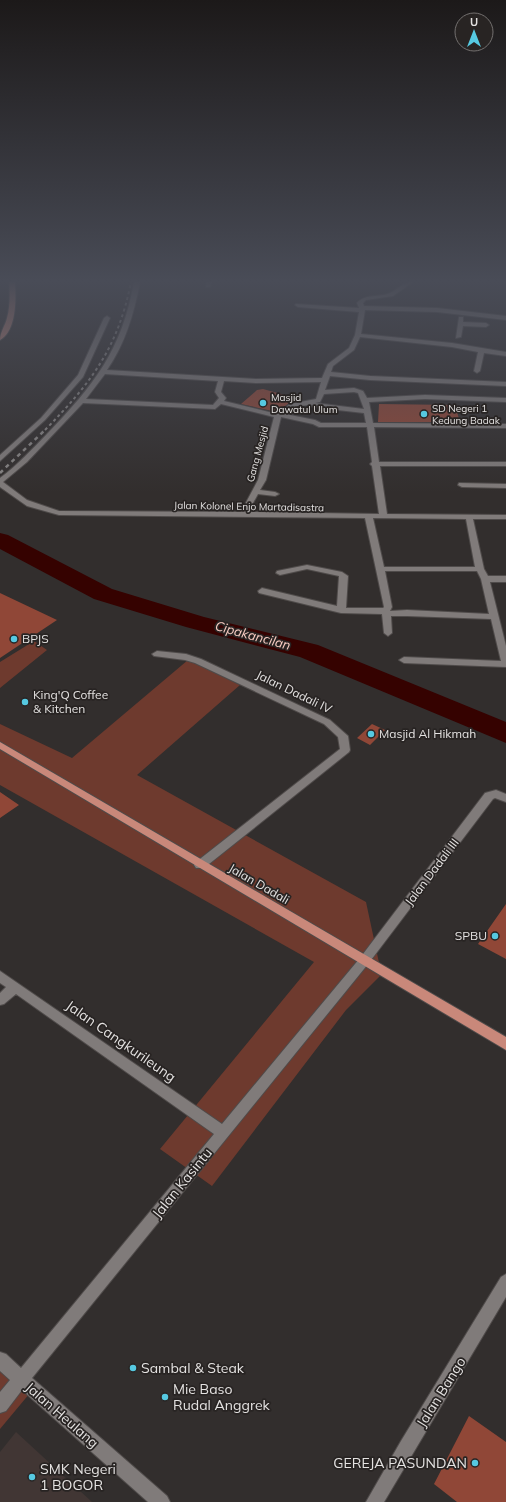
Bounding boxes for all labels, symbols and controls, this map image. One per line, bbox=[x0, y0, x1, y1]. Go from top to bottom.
north arrow bbox=[454, 12, 494, 52]
text: U bbox=[470, 15, 478, 29]
place label: Masjid Dawatul Ulum bbox=[271, 391, 338, 416]
marker: Masjid Dawatul Ulum bbox=[258, 398, 268, 408]
place label: SD Negeri 1 Kedung Badak bbox=[432, 402, 501, 427]
marker: SD Negeri 1 Kedung Badak bbox=[419, 409, 429, 419]
street label: Gang Mesjid bbox=[244, 425, 271, 484]
street label: Jalan Kolonel Enjo Martadisastra bbox=[174, 499, 324, 514]
water label: Cipakancilan bbox=[213, 617, 293, 653]
place label: BPJS bbox=[22, 631, 49, 646]
marker: BPJS bbox=[9, 634, 19, 644]
street label: Jalan Dadali IV bbox=[254, 667, 335, 717]
place label: King'Q Coffee & Kitchen bbox=[33, 687, 108, 716]
marker: King'Q Coffee & Kitchen bbox=[20, 697, 30, 707]
place label: Masjid Al Hikmah bbox=[379, 726, 476, 741]
marker: Masjid Al Hikmah bbox=[366, 729, 376, 739]
street label: Jalan Dadali III bbox=[402, 835, 462, 908]
street label: Jalan Dadali bbox=[226, 860, 292, 907]
place label: SPBU bbox=[455, 928, 487, 943]
marker: SPBU bbox=[490, 931, 500, 941]
street label: Jalan Cangkurileung bbox=[62, 996, 180, 1086]
street label: Jalan Kasintu bbox=[148, 1144, 216, 1222]
street label: Jalan Bango bbox=[412, 1354, 470, 1430]
place label: Sambal & Steak bbox=[141, 1359, 245, 1377]
marker: Sambal & Steak bbox=[128, 1363, 138, 1373]
street label: Jalan Heulang bbox=[22, 1378, 102, 1452]
place label: Mie Baso Rudal Anggrek bbox=[173, 1380, 271, 1414]
marker: Mie Baso Rudal Anggrek bbox=[160, 1392, 170, 1402]
place label: GEREJA PASUNDAN bbox=[333, 1454, 467, 1472]
marker: GEREJA PASUNDAN bbox=[470, 1458, 480, 1468]
place label: SMK Negeri 1 BOGOR bbox=[40, 1460, 116, 1494]
marker: SMK Negeri 1 BOGOR bbox=[27, 1472, 37, 1482]

